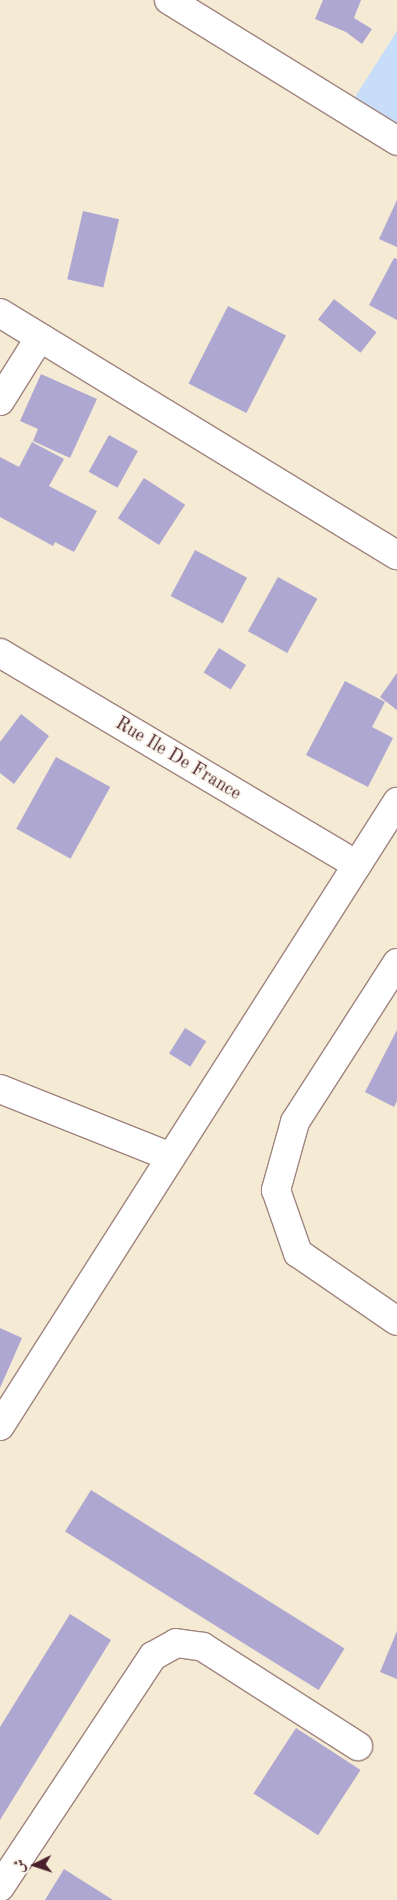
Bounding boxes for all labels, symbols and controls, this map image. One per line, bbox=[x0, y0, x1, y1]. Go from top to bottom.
street label: Rue Ile De France bbox=[111, 713, 245, 805]
north arrow bbox=[10, 1840, 60, 1890]
text: ش bbox=[13, 1859, 28, 1873]

